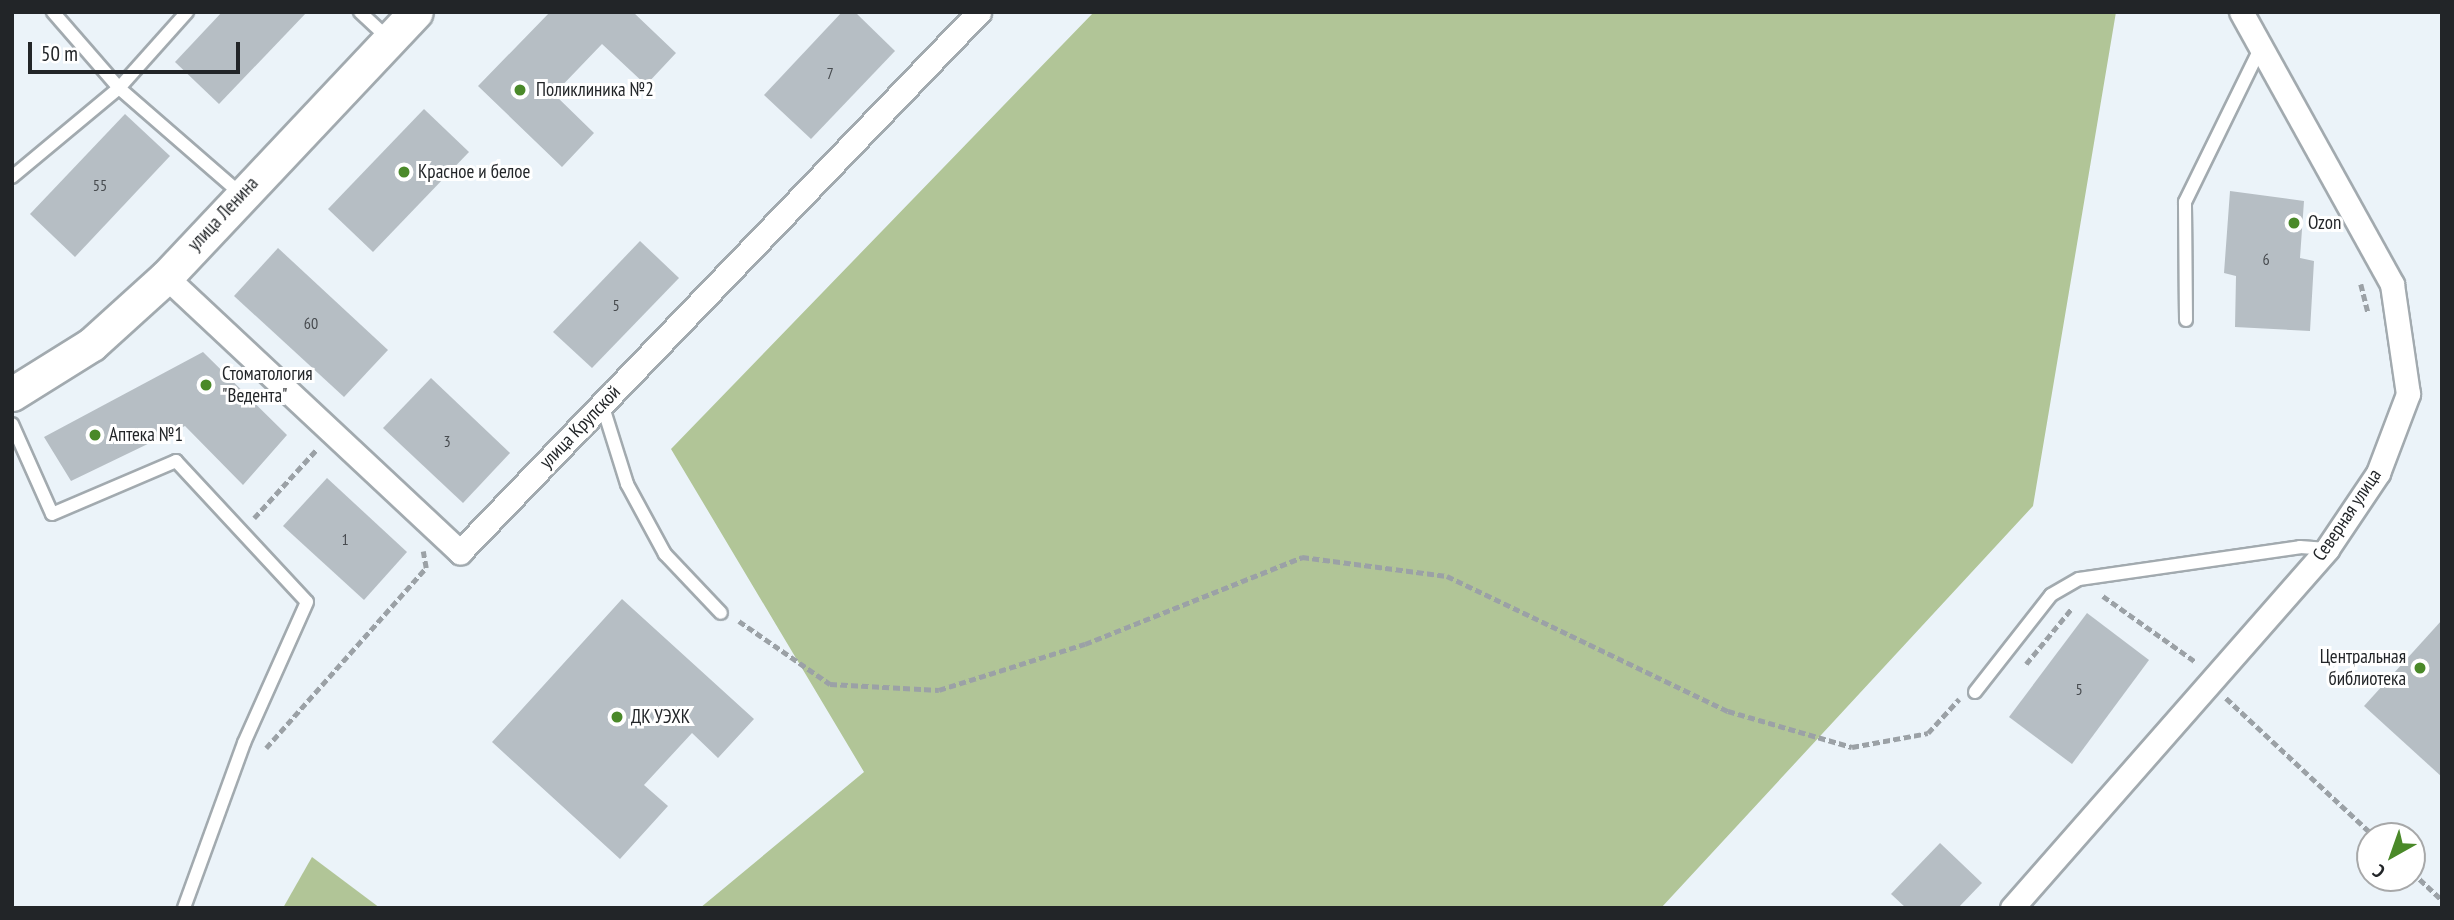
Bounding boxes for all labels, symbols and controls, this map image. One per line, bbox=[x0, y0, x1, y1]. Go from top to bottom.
scale bar bbox=[32, 28, 243, 72]
text: 50 m bbox=[41, 40, 78, 67]
house number: 7 bbox=[826, 63, 834, 83]
place label: Поликлиника №2 bbox=[536, 79, 654, 101]
marker: Поликлиника №2 bbox=[510, 80, 530, 100]
place label: Красное и белое bbox=[418, 161, 530, 183]
marker: Красное и белое bbox=[396, 164, 412, 180]
street label: улица Ленина bbox=[183, 172, 263, 256]
house number: 55 bbox=[93, 175, 107, 195]
place label: Ozon bbox=[2308, 212, 2341, 234]
marker: Ozon bbox=[2286, 215, 2302, 231]
house number: 6 bbox=[2262, 249, 2270, 269]
house number: 5 bbox=[612, 295, 620, 315]
house number: 60 bbox=[304, 313, 318, 333]
place label: Стоматология "Ведента" bbox=[222, 363, 313, 407]
marker: Стоматология "Ведента" bbox=[196, 375, 216, 395]
street label: улица Крупской bbox=[535, 381, 625, 473]
place label: Аптека №1 bbox=[109, 424, 183, 446]
marker: Аптека №1 bbox=[87, 427, 103, 443]
house number: 3 bbox=[443, 431, 451, 451]
street label: Северная улица bbox=[2308, 465, 2386, 565]
house number: 1 bbox=[341, 529, 349, 549]
place label: Центральная библиотека bbox=[2320, 646, 2406, 690]
marker: Центральная библиотека bbox=[2412, 660, 2428, 676]
house number: 5 bbox=[2075, 679, 2083, 699]
place label: ДК УЭХК bbox=[631, 706, 691, 728]
marker: ДК УЭХК bbox=[609, 709, 625, 725]
north arrow bbox=[2356, 822, 2426, 892]
text: С bbox=[2368, 860, 2390, 884]

